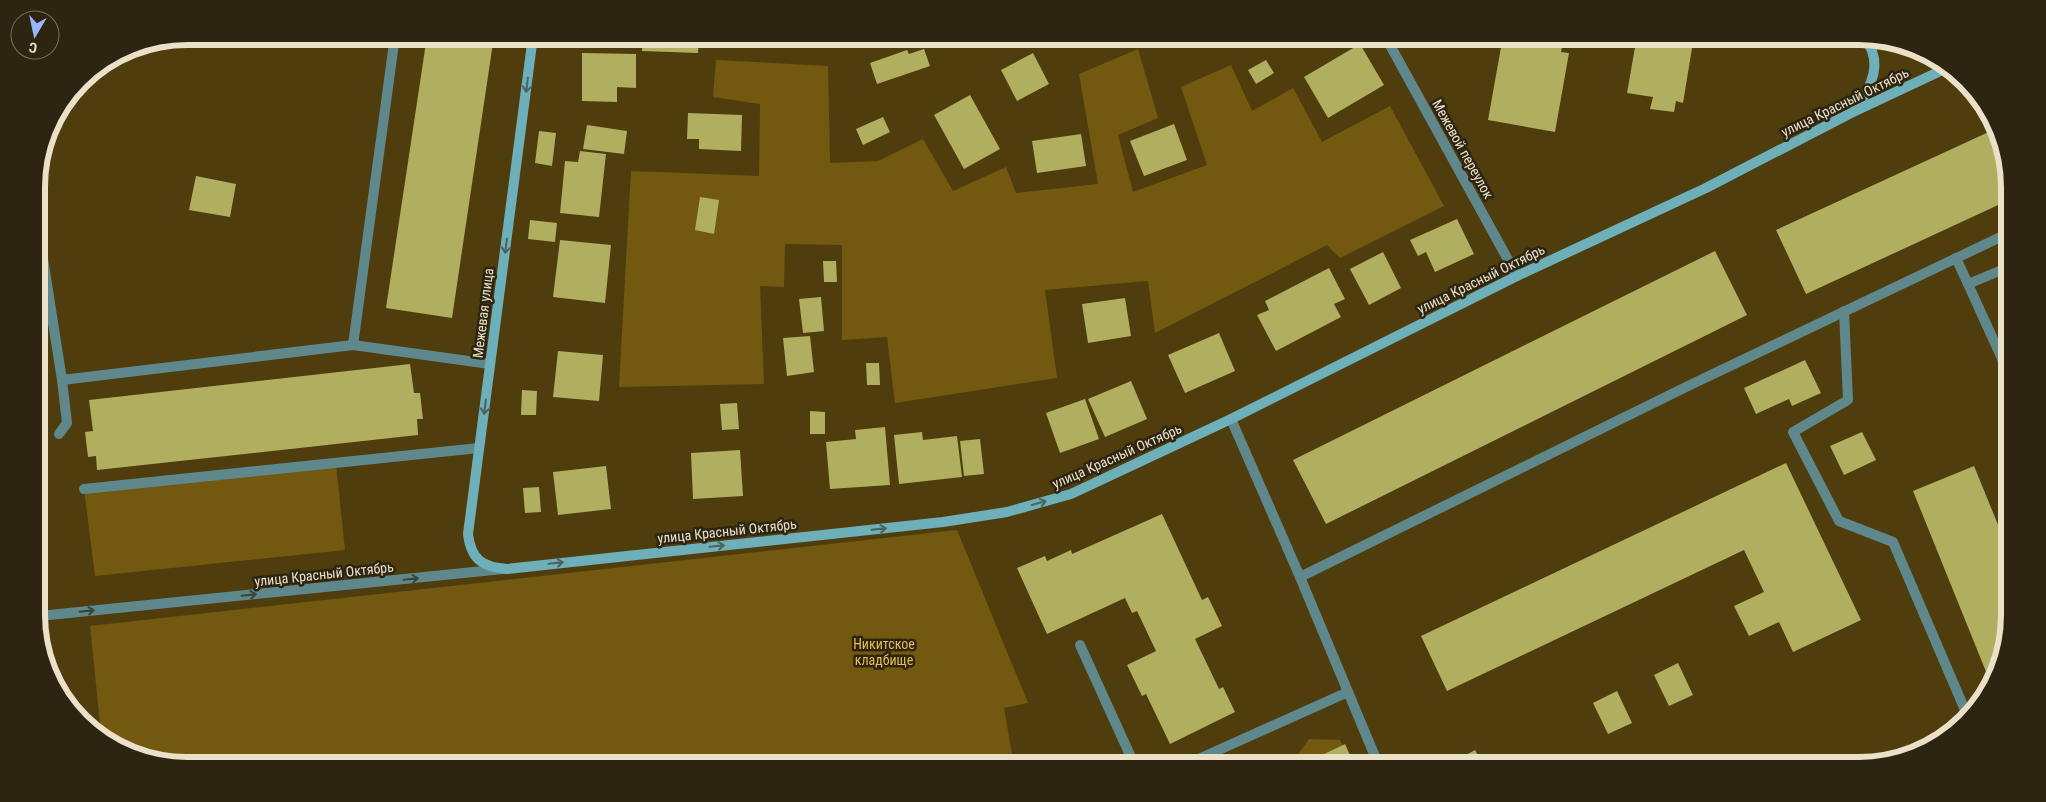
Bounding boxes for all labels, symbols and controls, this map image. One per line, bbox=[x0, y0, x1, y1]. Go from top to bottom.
north arrow bbox=[10, 10, 60, 60]
text: С bbox=[28, 39, 38, 56]
street label: улица Красный Октябрь bbox=[1779, 64, 1912, 140]
one-way arrow bbox=[522, 76, 532, 92]
street label: Межевой переулок bbox=[1429, 97, 1497, 202]
one-way arrow bbox=[501, 237, 511, 253]
street label: улица Красный Октябрь bbox=[1415, 241, 1548, 317]
street label: Межевая улица bbox=[470, 267, 496, 359]
one-way arrow bbox=[480, 399, 490, 415]
street label: улица Красный Октябрь bbox=[1050, 420, 1184, 492]
one-way arrow bbox=[1031, 498, 1047, 507]
street label: улица Красный Октябрь bbox=[657, 516, 798, 546]
one-way arrow bbox=[871, 524, 887, 534]
one-way arrow bbox=[709, 541, 725, 551]
street label: улица Красный Октябрь bbox=[254, 559, 395, 589]
one-way arrow bbox=[548, 559, 564, 568]
one-way arrow bbox=[403, 575, 419, 584]
one-way arrow bbox=[241, 591, 257, 600]
one-way arrow bbox=[79, 606, 95, 616]
park label: Никитское кладбище bbox=[853, 636, 915, 668]

